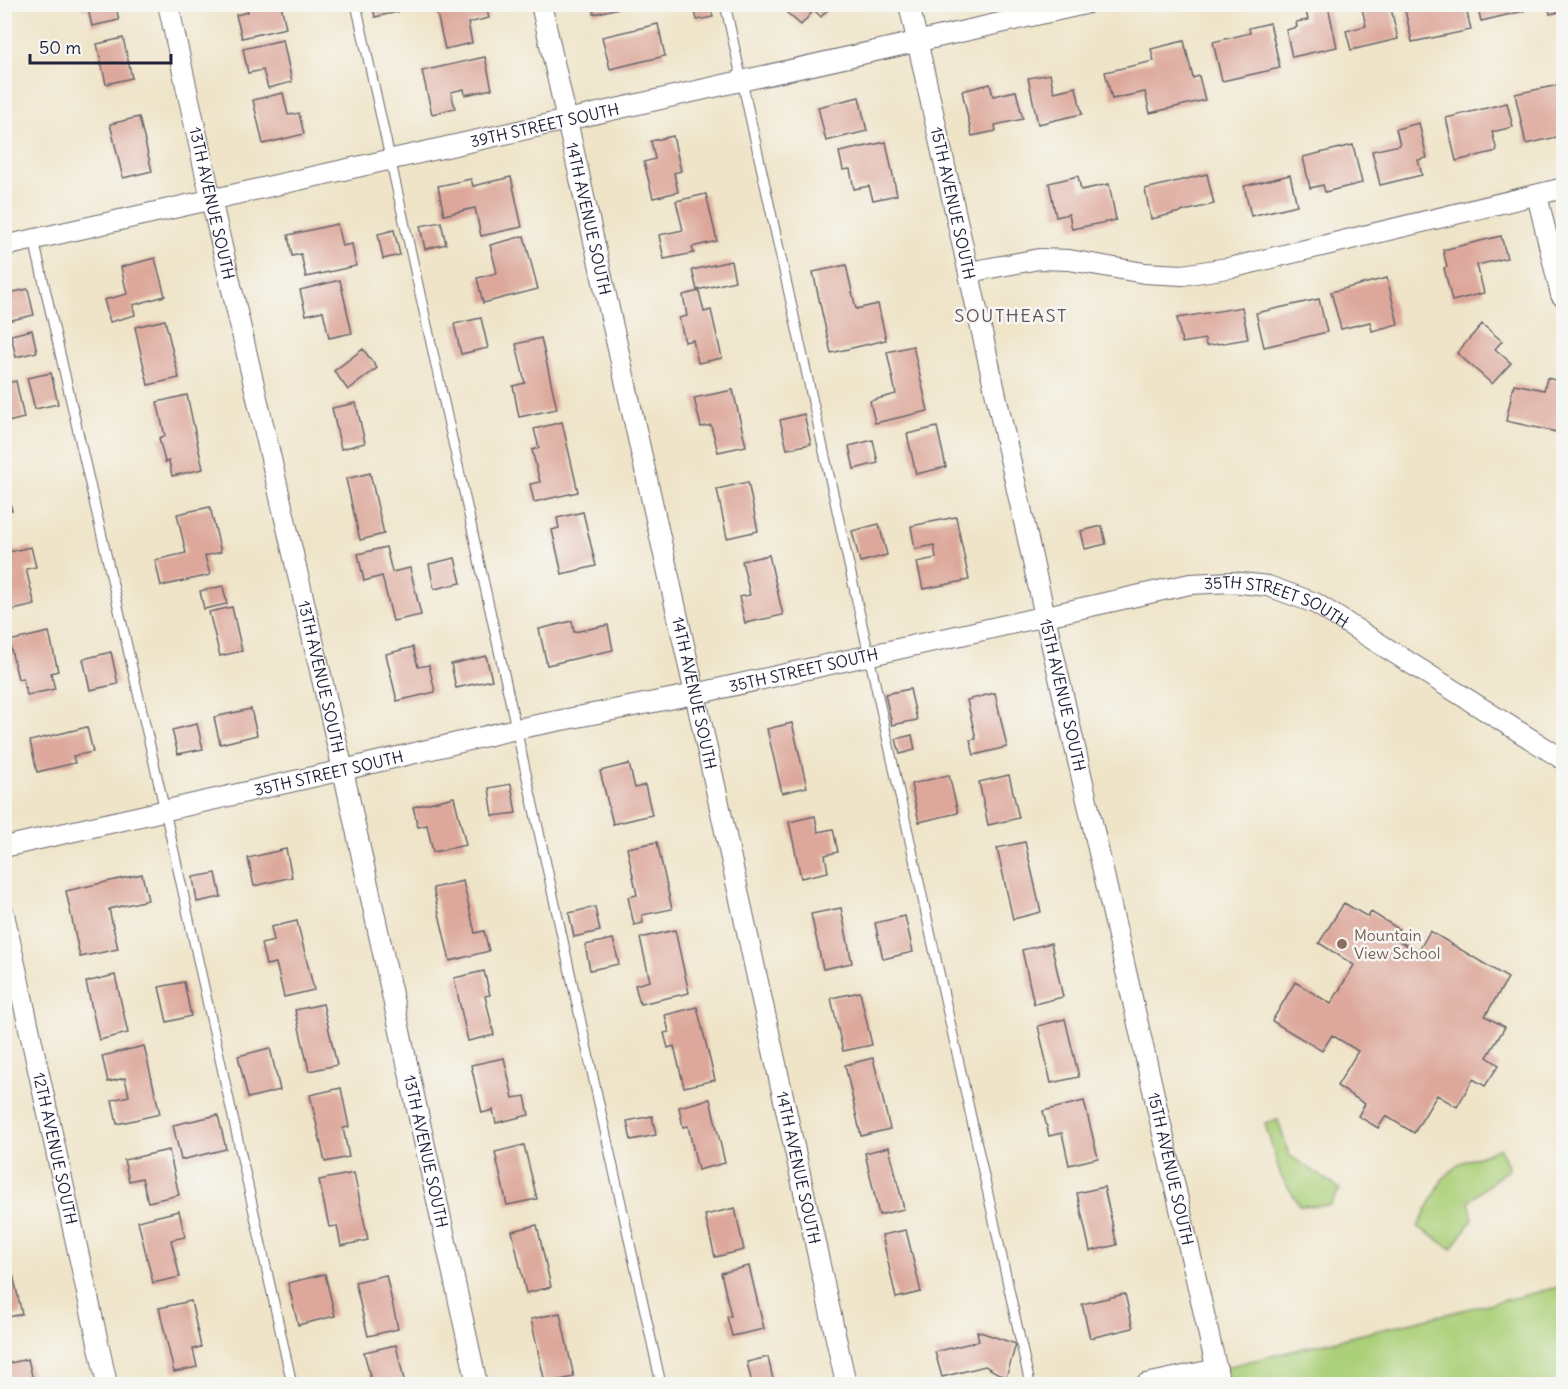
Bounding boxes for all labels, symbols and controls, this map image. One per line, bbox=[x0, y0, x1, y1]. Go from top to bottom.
scale bar bbox=[30, 27, 171, 65]
text: 50 m bbox=[39, 36, 81, 59]
street label: 39TH STREET SOUTH bbox=[468, 99, 621, 151]
street label: 13TH AVENUE SOUTH bbox=[185, 125, 239, 281]
street label: 15TH AVENUE SOUTH bbox=[927, 125, 980, 281]
street label: 14TH AVENUE SOUTH bbox=[562, 141, 616, 297]
district label: SOUTHEAST bbox=[954, 304, 1068, 327]
street label: 35TH STREET SOUTH bbox=[1203, 572, 1353, 632]
street label: 13TH AVENUE SOUTH bbox=[294, 599, 349, 755]
street label: 14TH AVENUE SOUTH bbox=[668, 615, 721, 771]
street label: 15TH AVENUE SOUTH bbox=[1036, 617, 1090, 773]
street label: 35TH STREET SOUTH bbox=[727, 644, 880, 696]
street label: 35TH STREET SOUTH bbox=[252, 746, 405, 800]
place label: Mountain View School bbox=[1354, 925, 1440, 963]
marker: Mountain View School bbox=[1335, 937, 1349, 951]
street label: 12TH AVENUE SOUTH bbox=[29, 1071, 82, 1226]
street label: 13TH AVENUE SOUTH bbox=[400, 1073, 453, 1229]
street label: 14TH AVENUE SOUTH bbox=[772, 1090, 825, 1246]
street label: 15TH AVENUE SOUTH bbox=[1144, 1091, 1198, 1247]

